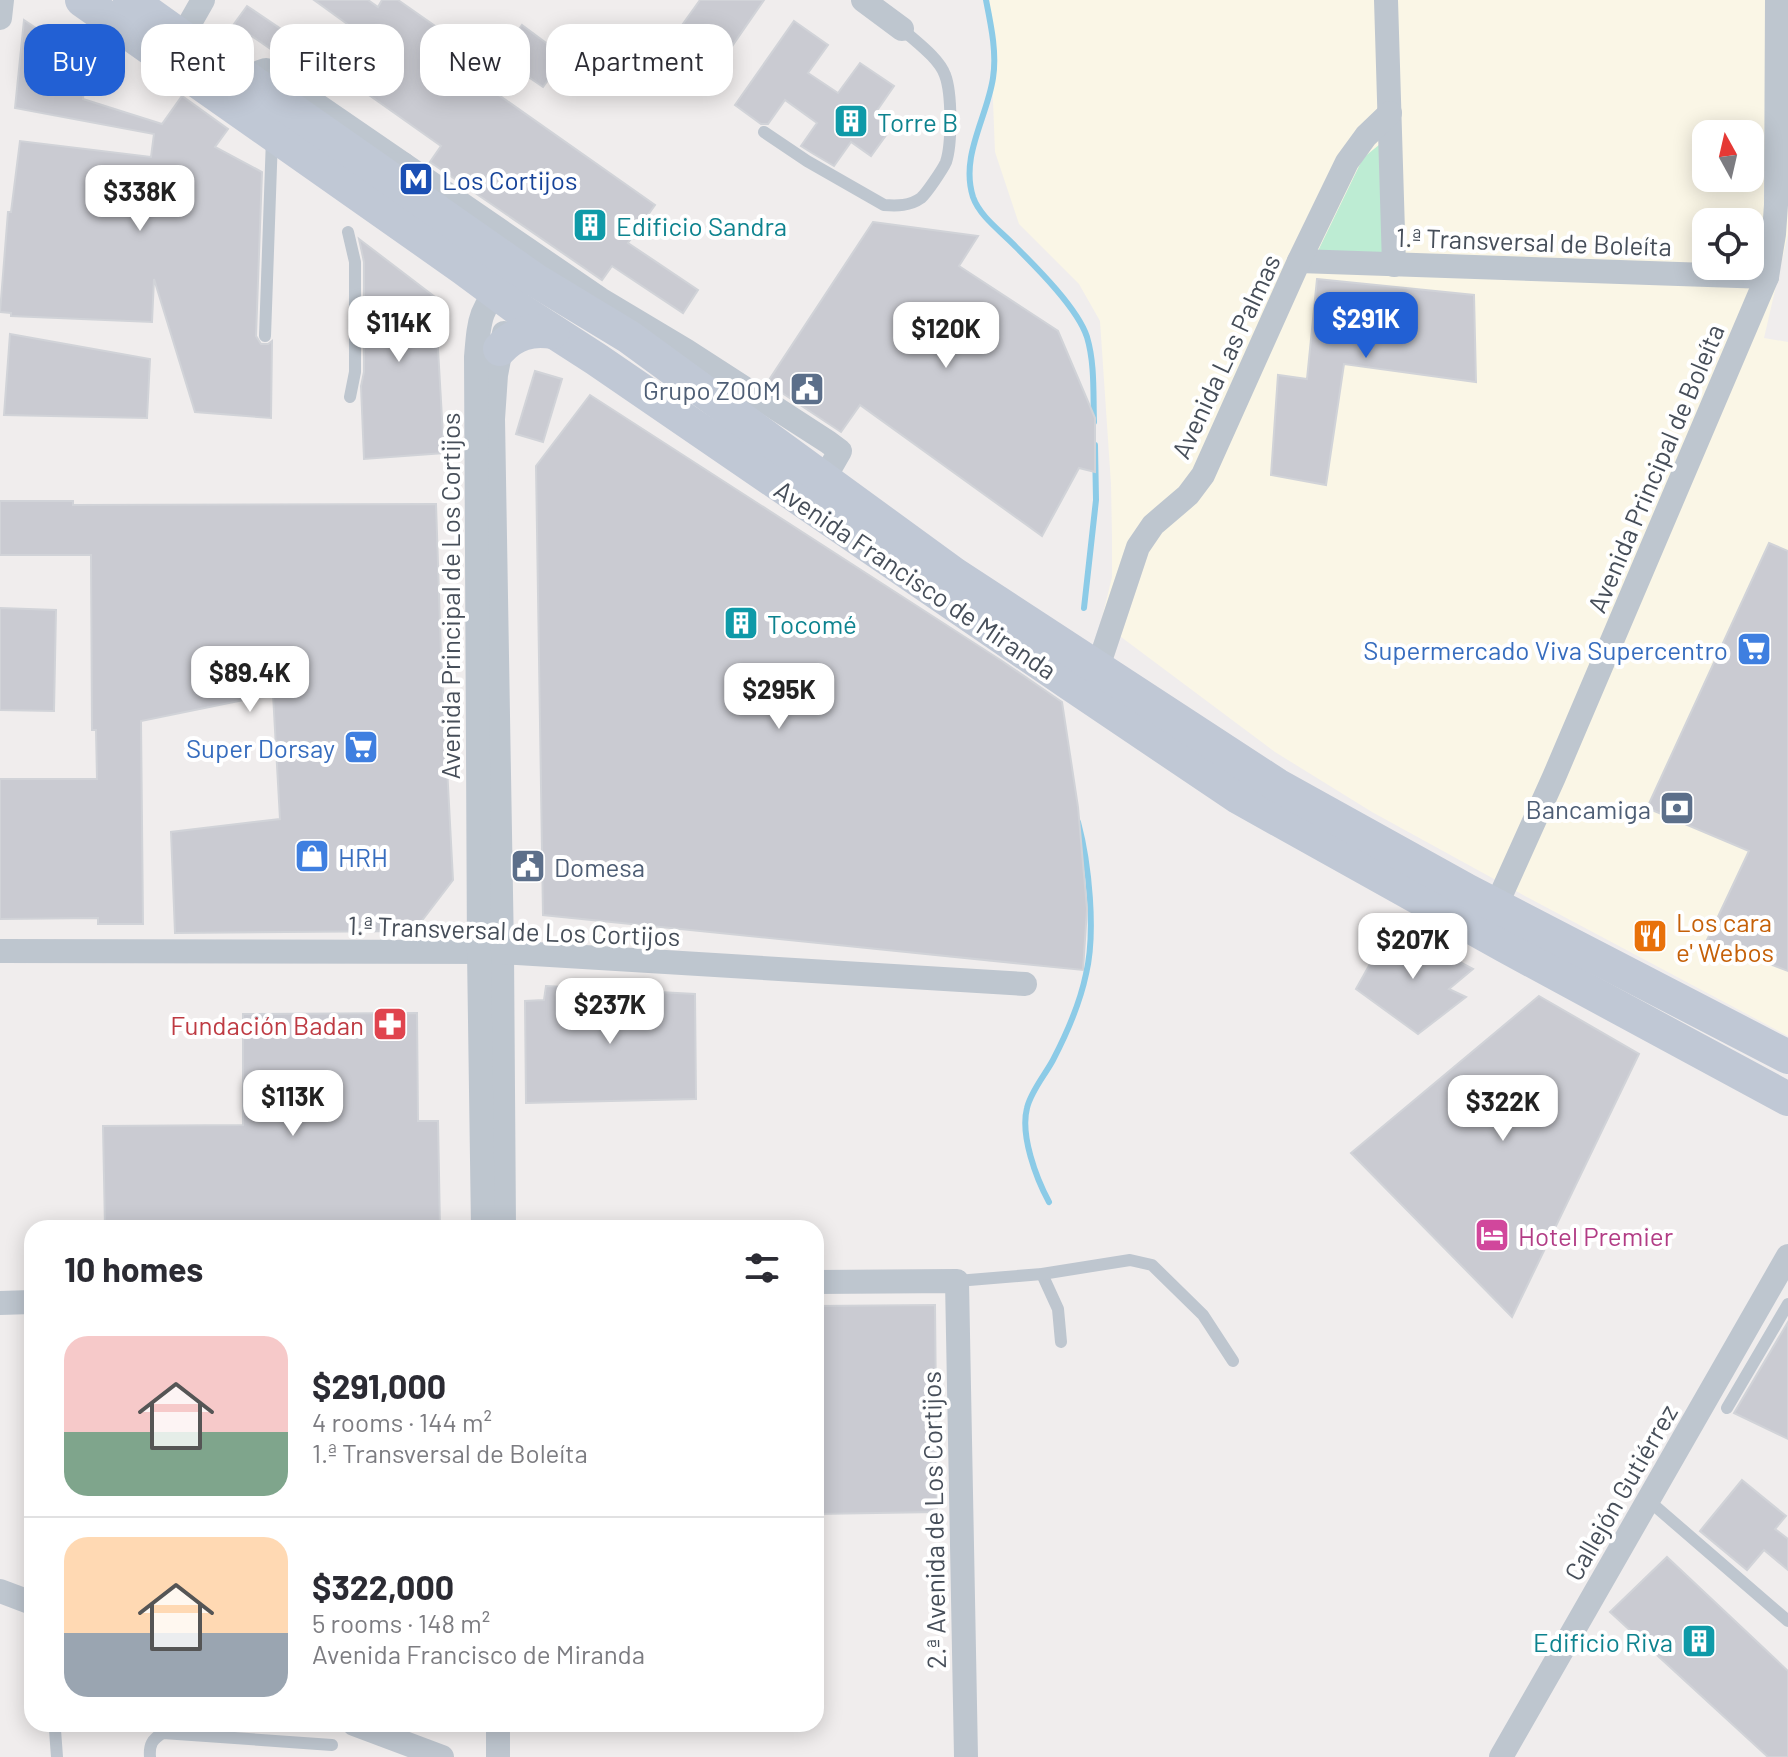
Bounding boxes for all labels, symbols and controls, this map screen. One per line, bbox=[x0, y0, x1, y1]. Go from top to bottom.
chip: Buy bbox=[24, 24, 125, 96]
chip: Rent bbox=[141, 24, 254, 96]
chip: Filters bbox=[270, 24, 404, 96]
chip: New bbox=[420, 24, 530, 96]
chip: Apartment bbox=[546, 24, 733, 96]
building icon: Torre B bbox=[832, 102, 870, 140]
place label: Torre B bbox=[877, 106, 958, 137]
north arrow bbox=[1692, 120, 1764, 192]
map controls bbox=[1692, 120, 1764, 280]
metro station icon: Los Cortijos bbox=[397, 160, 435, 198]
place label: Los Cortijos bbox=[442, 164, 578, 195]
pin: $338K bbox=[84, 165, 196, 233]
text: $338K bbox=[103, 175, 177, 206]
building icon: Edificio Sandra bbox=[571, 206, 609, 244]
button: locate bbox=[1692, 208, 1764, 280]
place label: Edificio Sandra bbox=[616, 210, 787, 241]
street label: 1.ª Transversal de Boleíta bbox=[1396, 221, 1672, 261]
street label: Avenida Las Palmas bbox=[1164, 249, 1286, 463]
pin: $291K bbox=[1310, 292, 1422, 360]
pin: $114K bbox=[343, 296, 455, 364]
pin: $120K bbox=[890, 302, 1002, 370]
text: $291K bbox=[1332, 302, 1400, 333]
text: $114K bbox=[366, 306, 432, 337]
text: $120K bbox=[911, 312, 981, 343]
street label: Avenida Principal de Boleíta bbox=[1580, 319, 1730, 617]
public building icon: Grupo ZOOM bbox=[788, 370, 826, 408]
place label: Grupo ZOOM bbox=[643, 374, 781, 405]
street label: Avenida Principal de Los Cortijos bbox=[434, 412, 465, 780]
street label: Avenida Francisco de Miranda bbox=[769, 473, 1063, 685]
building icon: Tocomé bbox=[722, 604, 760, 642]
place label: Tocomé bbox=[767, 608, 857, 639]
supermarket icon: Supermercado Viva Supercentro bbox=[1735, 630, 1773, 668]
place label: Supermercado Viva Supercentro bbox=[1363, 634, 1728, 665]
pin: $89.4K bbox=[185, 646, 315, 714]
text: $89.4K bbox=[209, 656, 291, 687]
pin: $295K bbox=[723, 663, 835, 731]
text: $295K bbox=[742, 673, 816, 704]
supermarket icon: Super Dorsay bbox=[342, 728, 380, 766]
place label: Super Dorsay bbox=[186, 732, 335, 763]
bank icon: Bancamiga bbox=[1658, 789, 1696, 827]
place label: Bancamiga bbox=[1526, 793, 1651, 824]
shop icon: HRH bbox=[293, 837, 331, 875]
place label: HRH bbox=[338, 841, 388, 872]
public building icon: Domesa bbox=[509, 847, 547, 885]
place label: Domesa bbox=[554, 851, 645, 882]
place label: Los cara e' Webos bbox=[1676, 906, 1774, 967]
street label: 1.ª Transversal de Los Cortijos bbox=[347, 909, 681, 951]
pin: $207K bbox=[1357, 913, 1469, 981]
restaurant icon: Los cara e' Webos bbox=[1631, 917, 1669, 955]
text: $207K bbox=[1376, 923, 1450, 954]
pin: $237K bbox=[554, 978, 666, 1046]
text: $237K bbox=[574, 988, 646, 1019]
pharmacy icon: Fundación Badan bbox=[371, 1005, 409, 1043]
place label: Fundación Badan bbox=[170, 1009, 364, 1040]
pin: $113K bbox=[237, 1070, 349, 1138]
pin: $322K bbox=[1447, 1075, 1559, 1143]
text: $113K bbox=[261, 1080, 325, 1111]
text: $322K bbox=[1466, 1085, 1540, 1116]
hotel icon: Hotel Premier bbox=[1473, 1216, 1511, 1254]
place label: Hotel Premier bbox=[1518, 1220, 1674, 1251]
icon: filters bbox=[740, 1246, 784, 1290]
text: 10 homes bbox=[64, 1248, 203, 1289]
text: $291,000 bbox=[312, 1365, 446, 1406]
icon: home bbox=[128, 1368, 224, 1464]
street label: 2.ª Avenida de Los Cortijos bbox=[915, 1371, 951, 1669]
street label: Callejón Gutiérrez bbox=[1557, 1398, 1683, 1586]
text: 4 rooms · 144 m² bbox=[312, 1406, 492, 1437]
text: 1.ª Transversal de Boleíta bbox=[312, 1437, 588, 1468]
text: $322,000 bbox=[312, 1566, 454, 1607]
icon: home bbox=[128, 1569, 224, 1665]
text: 5 rooms · 148 m² bbox=[312, 1607, 490, 1638]
building icon: Edificio Riva bbox=[1680, 1622, 1718, 1660]
place label: Edificio Riva bbox=[1533, 1626, 1673, 1657]
text: Avenida Francisco de Miranda bbox=[312, 1638, 645, 1669]

